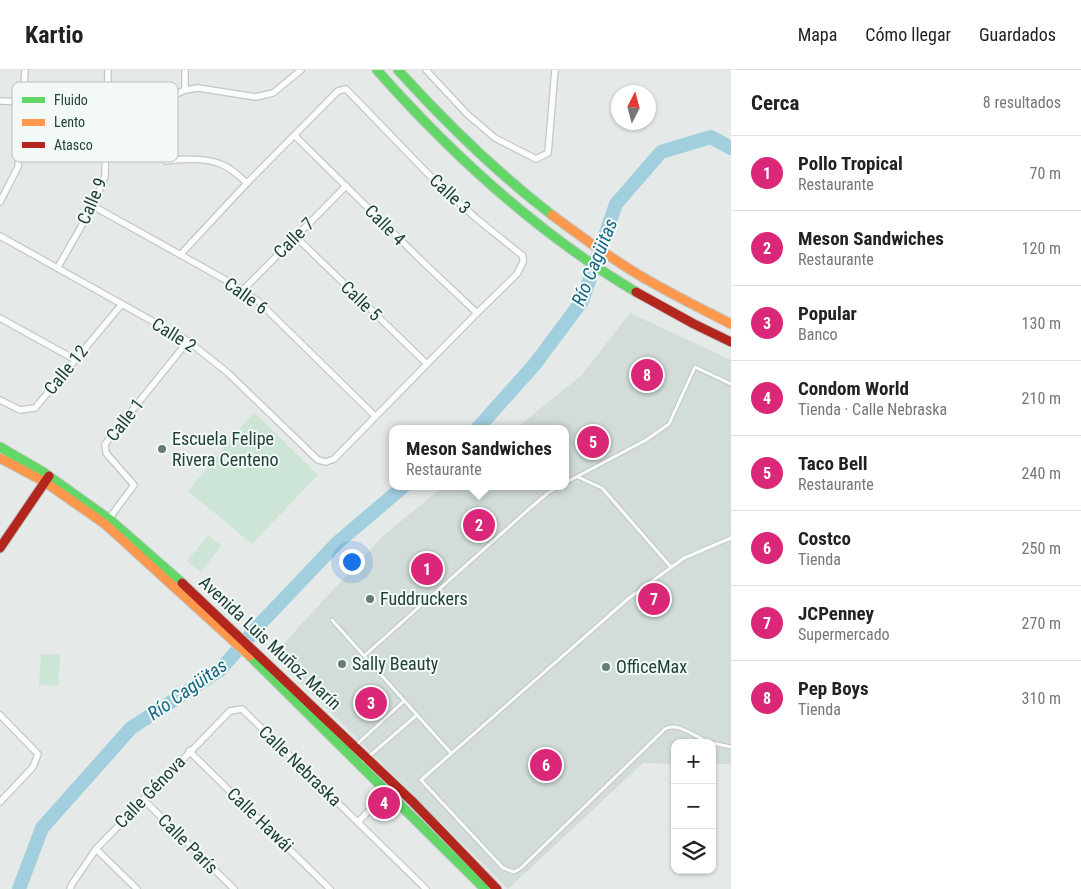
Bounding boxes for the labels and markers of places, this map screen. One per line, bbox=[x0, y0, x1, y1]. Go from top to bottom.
pin: 8 bbox=[631, 356, 663, 394]
pin: 5 bbox=[577, 423, 609, 461]
place label: Escuela Felipe Rivera Centeno bbox=[172, 428, 278, 470]
marker: Escuela Felipe Rivera Centeno bbox=[156, 443, 168, 455]
pin: 2 bbox=[463, 506, 495, 544]
pin: 1 bbox=[411, 550, 443, 588]
pin: 7 bbox=[638, 580, 670, 618]
place label: Fuddruckers bbox=[380, 588, 468, 609]
marker: Fuddruckers bbox=[364, 593, 376, 605]
place label: Sally Beauty bbox=[352, 653, 439, 674]
place label: OfficeMax bbox=[616, 656, 687, 677]
marker: Sally Beauty bbox=[336, 658, 348, 670]
marker: OfficeMax bbox=[600, 661, 612, 673]
pin: 3 bbox=[355, 684, 387, 722]
pin: 6 bbox=[530, 746, 562, 784]
pin: 4 bbox=[368, 784, 400, 822]

